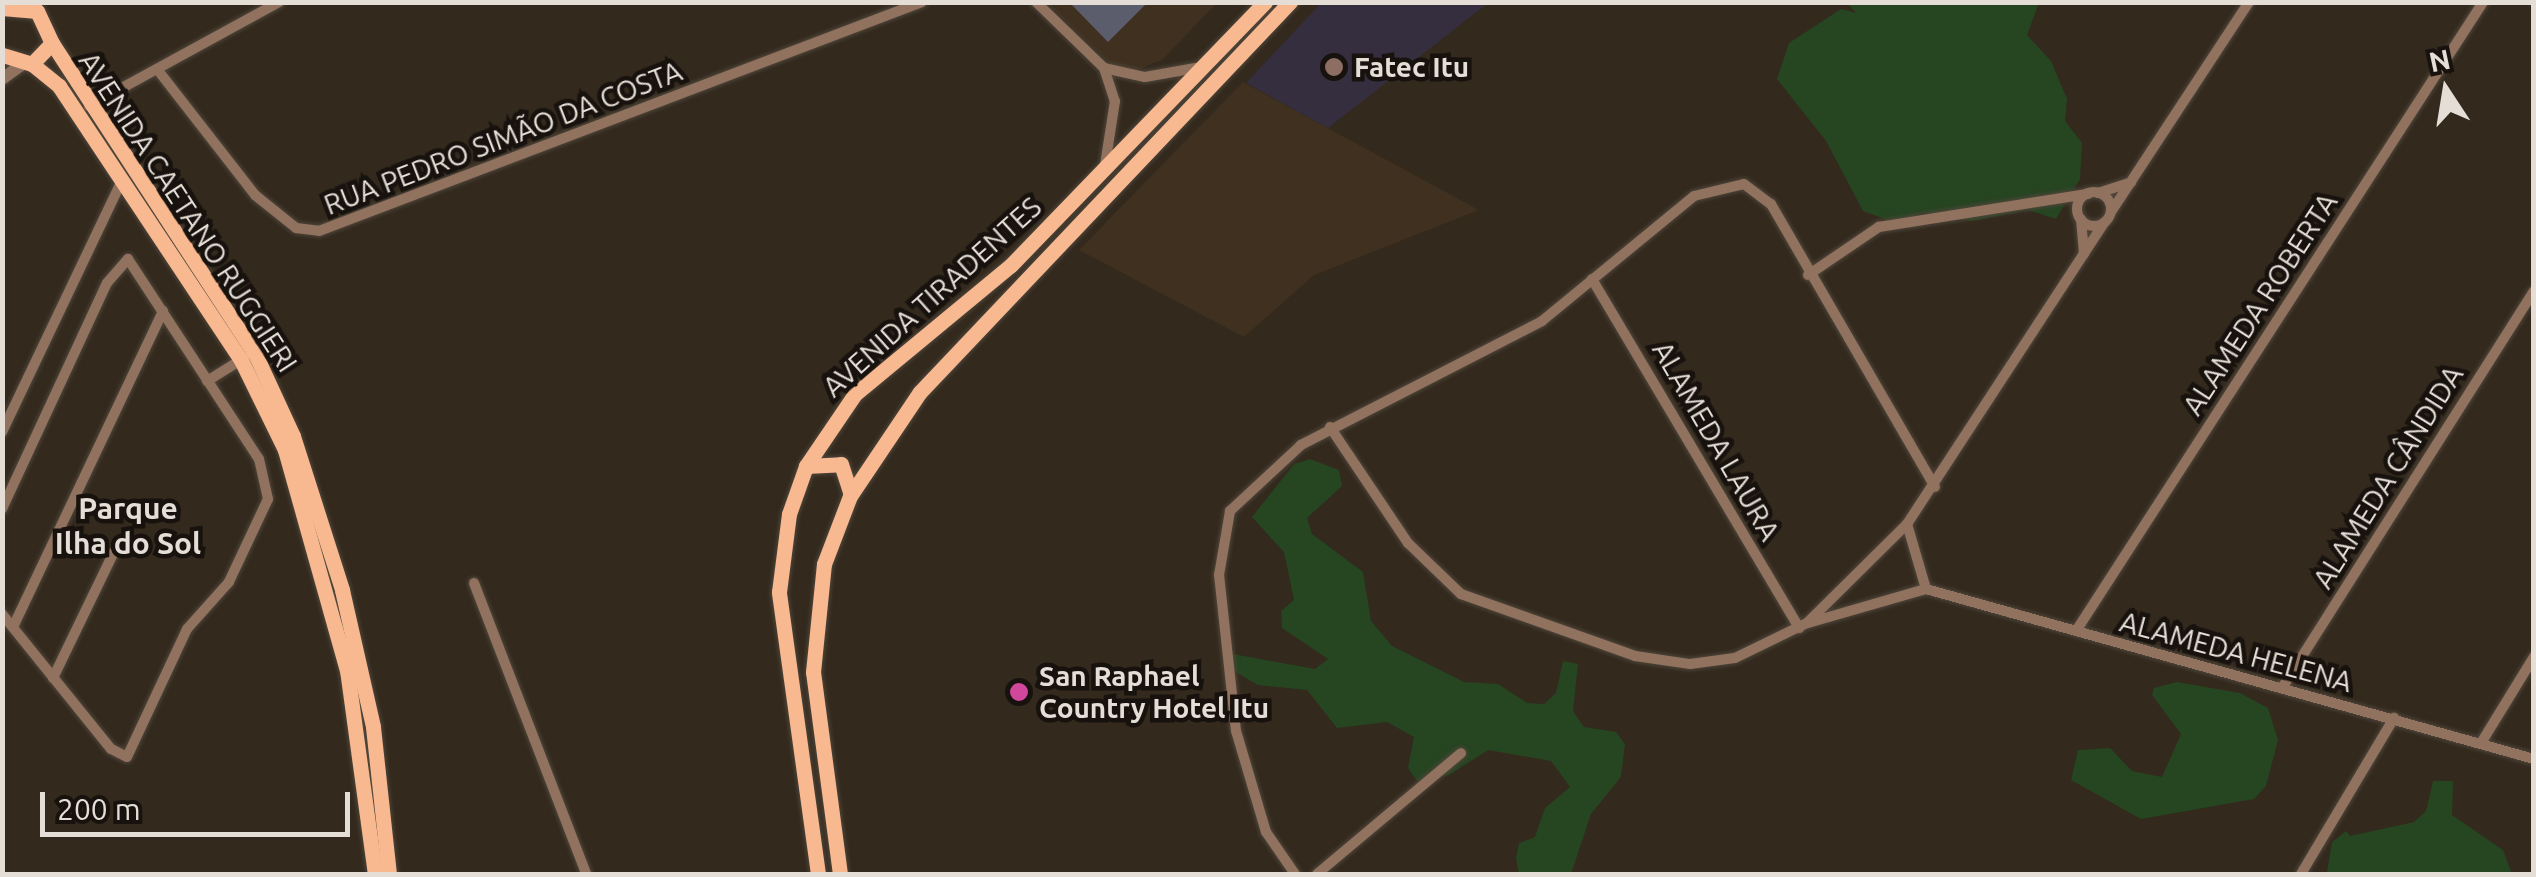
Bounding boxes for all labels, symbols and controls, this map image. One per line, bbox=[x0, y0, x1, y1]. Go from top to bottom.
north arrow bbox=[2396, 40, 2496, 140]
text: N bbox=[2426, 43, 2453, 78]
street label: AVENIDA CAETANO RUGGIERI bbox=[72, 46, 304, 378]
place label: Fatec Itu bbox=[1354, 50, 1469, 84]
street label: RUA PEDRO SIMÃO DA COSTA bbox=[319, 54, 687, 222]
marker: Fatec Itu bbox=[1323, 56, 1345, 78]
street label: ALAMEDA ROBERTA bbox=[2176, 187, 2344, 421]
street label: AVENIDA TIRADENTES bbox=[816, 190, 1048, 404]
street label: ALAMEDA LAURA bbox=[1645, 335, 1787, 547]
street label: ALAMEDA CÂNDIDA bbox=[2306, 359, 2470, 595]
district label: Parque Ilha do Sol bbox=[55, 490, 201, 560]
street label: ALAMEDA HELENA bbox=[2116, 605, 2356, 699]
place label: San Raphael Country Hotel Itu bbox=[1039, 659, 1269, 725]
marker: San Raphael Country Hotel Itu bbox=[1008, 681, 1030, 703]
scale bar bbox=[45, 772, 355, 834]
text: 200 m bbox=[57, 792, 141, 826]

